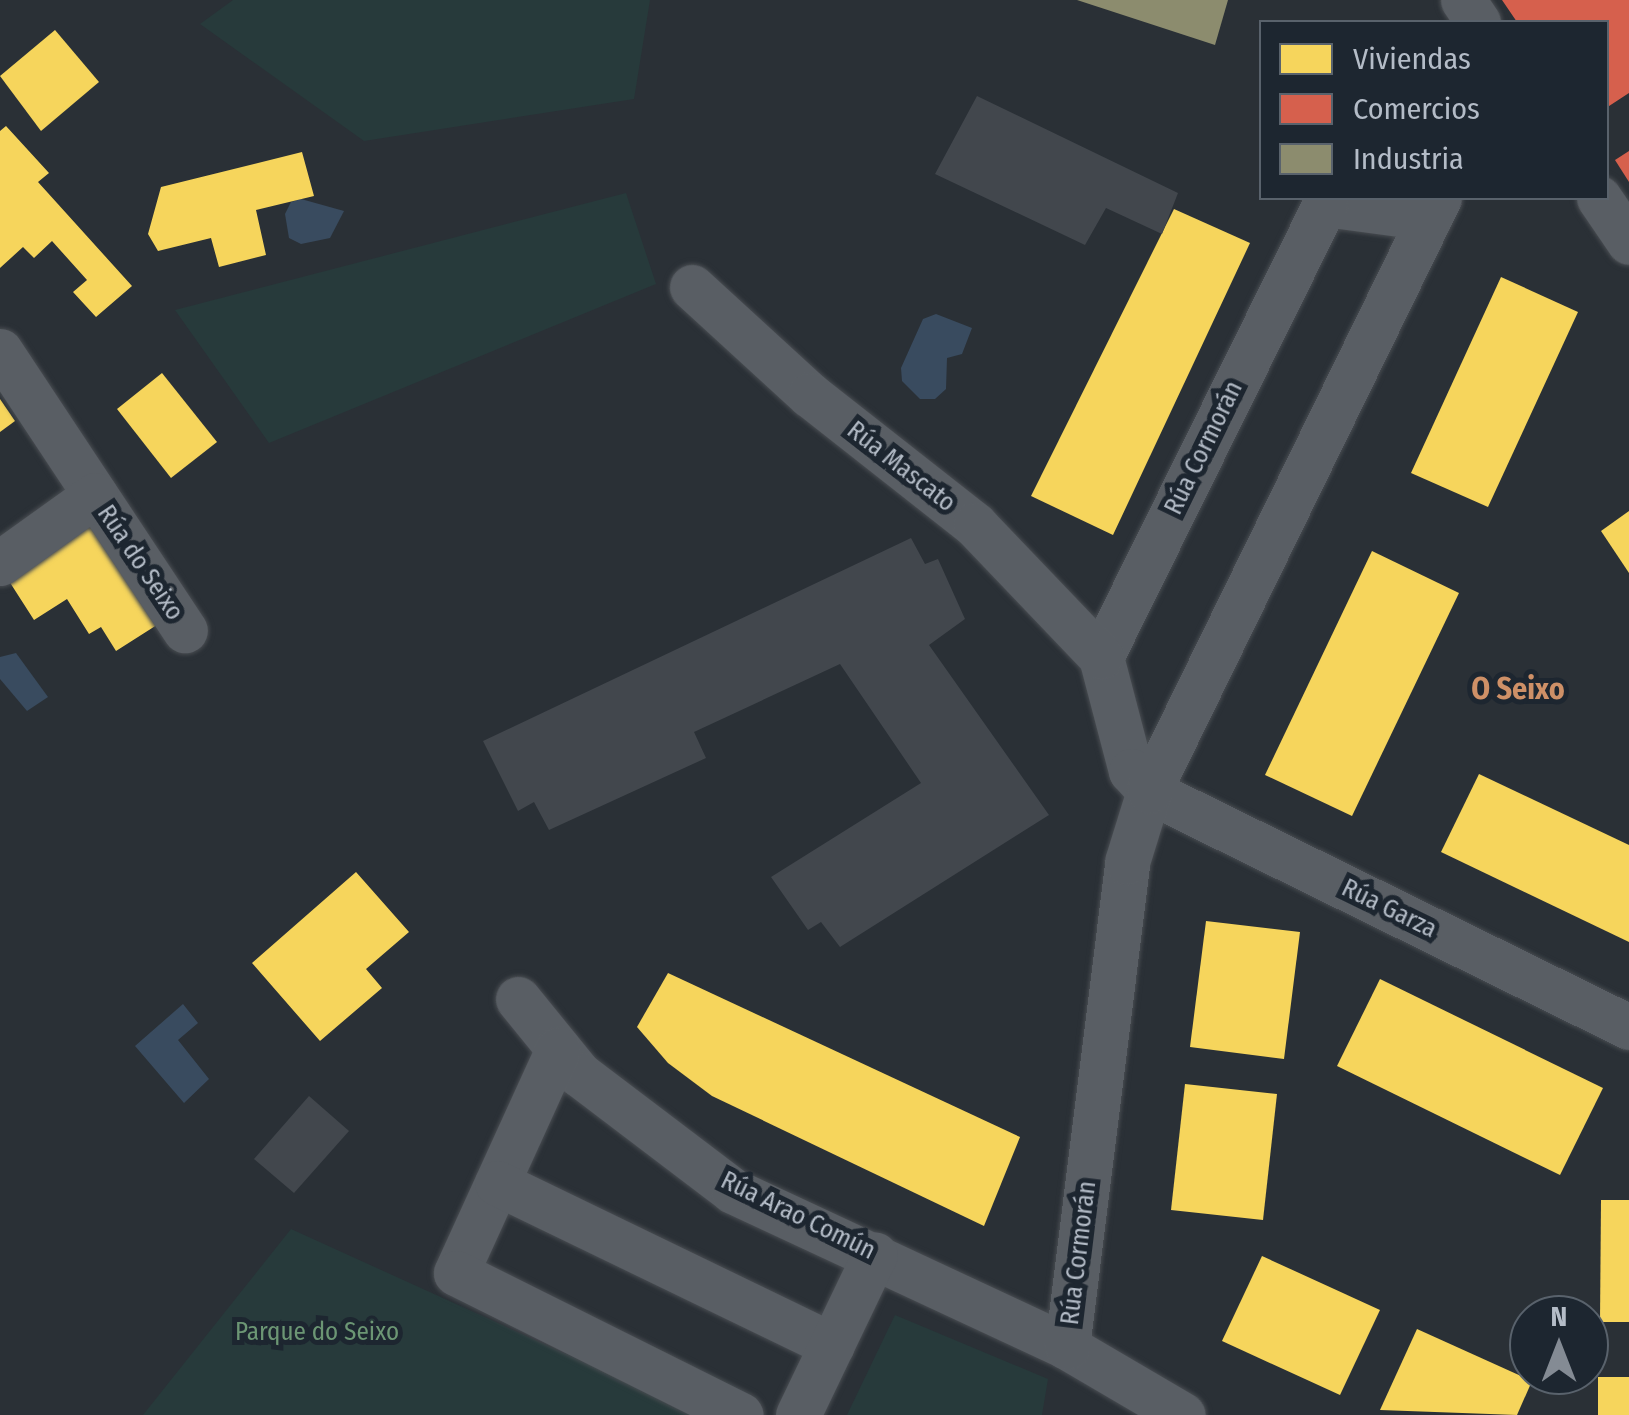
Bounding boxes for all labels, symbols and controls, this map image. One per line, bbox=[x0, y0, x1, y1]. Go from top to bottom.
legend bbox=[1259, 20, 1609, 200]
text: Viviendas bbox=[1353, 41, 1471, 77]
text: Comercios bbox=[1353, 91, 1480, 127]
text: Industria bbox=[1353, 141, 1464, 177]
street label: Rúa Cormorán bbox=[1159, 376, 1249, 520]
street label: Rúa Mascato bbox=[841, 415, 961, 519]
street label: Rúa do Seixo bbox=[91, 500, 189, 626]
district label: O Seixo bbox=[1471, 671, 1565, 707]
street label: Rúa Garza bbox=[1337, 873, 1441, 945]
street label: Rúa Arao Común bbox=[716, 1166, 880, 1266]
street label: Rúa Cormorán bbox=[1055, 1179, 1103, 1327]
north arrow bbox=[1509, 1295, 1609, 1395]
text: N bbox=[1551, 1300, 1567, 1333]
park label: Parque do Seixo bbox=[235, 1317, 399, 1347]

